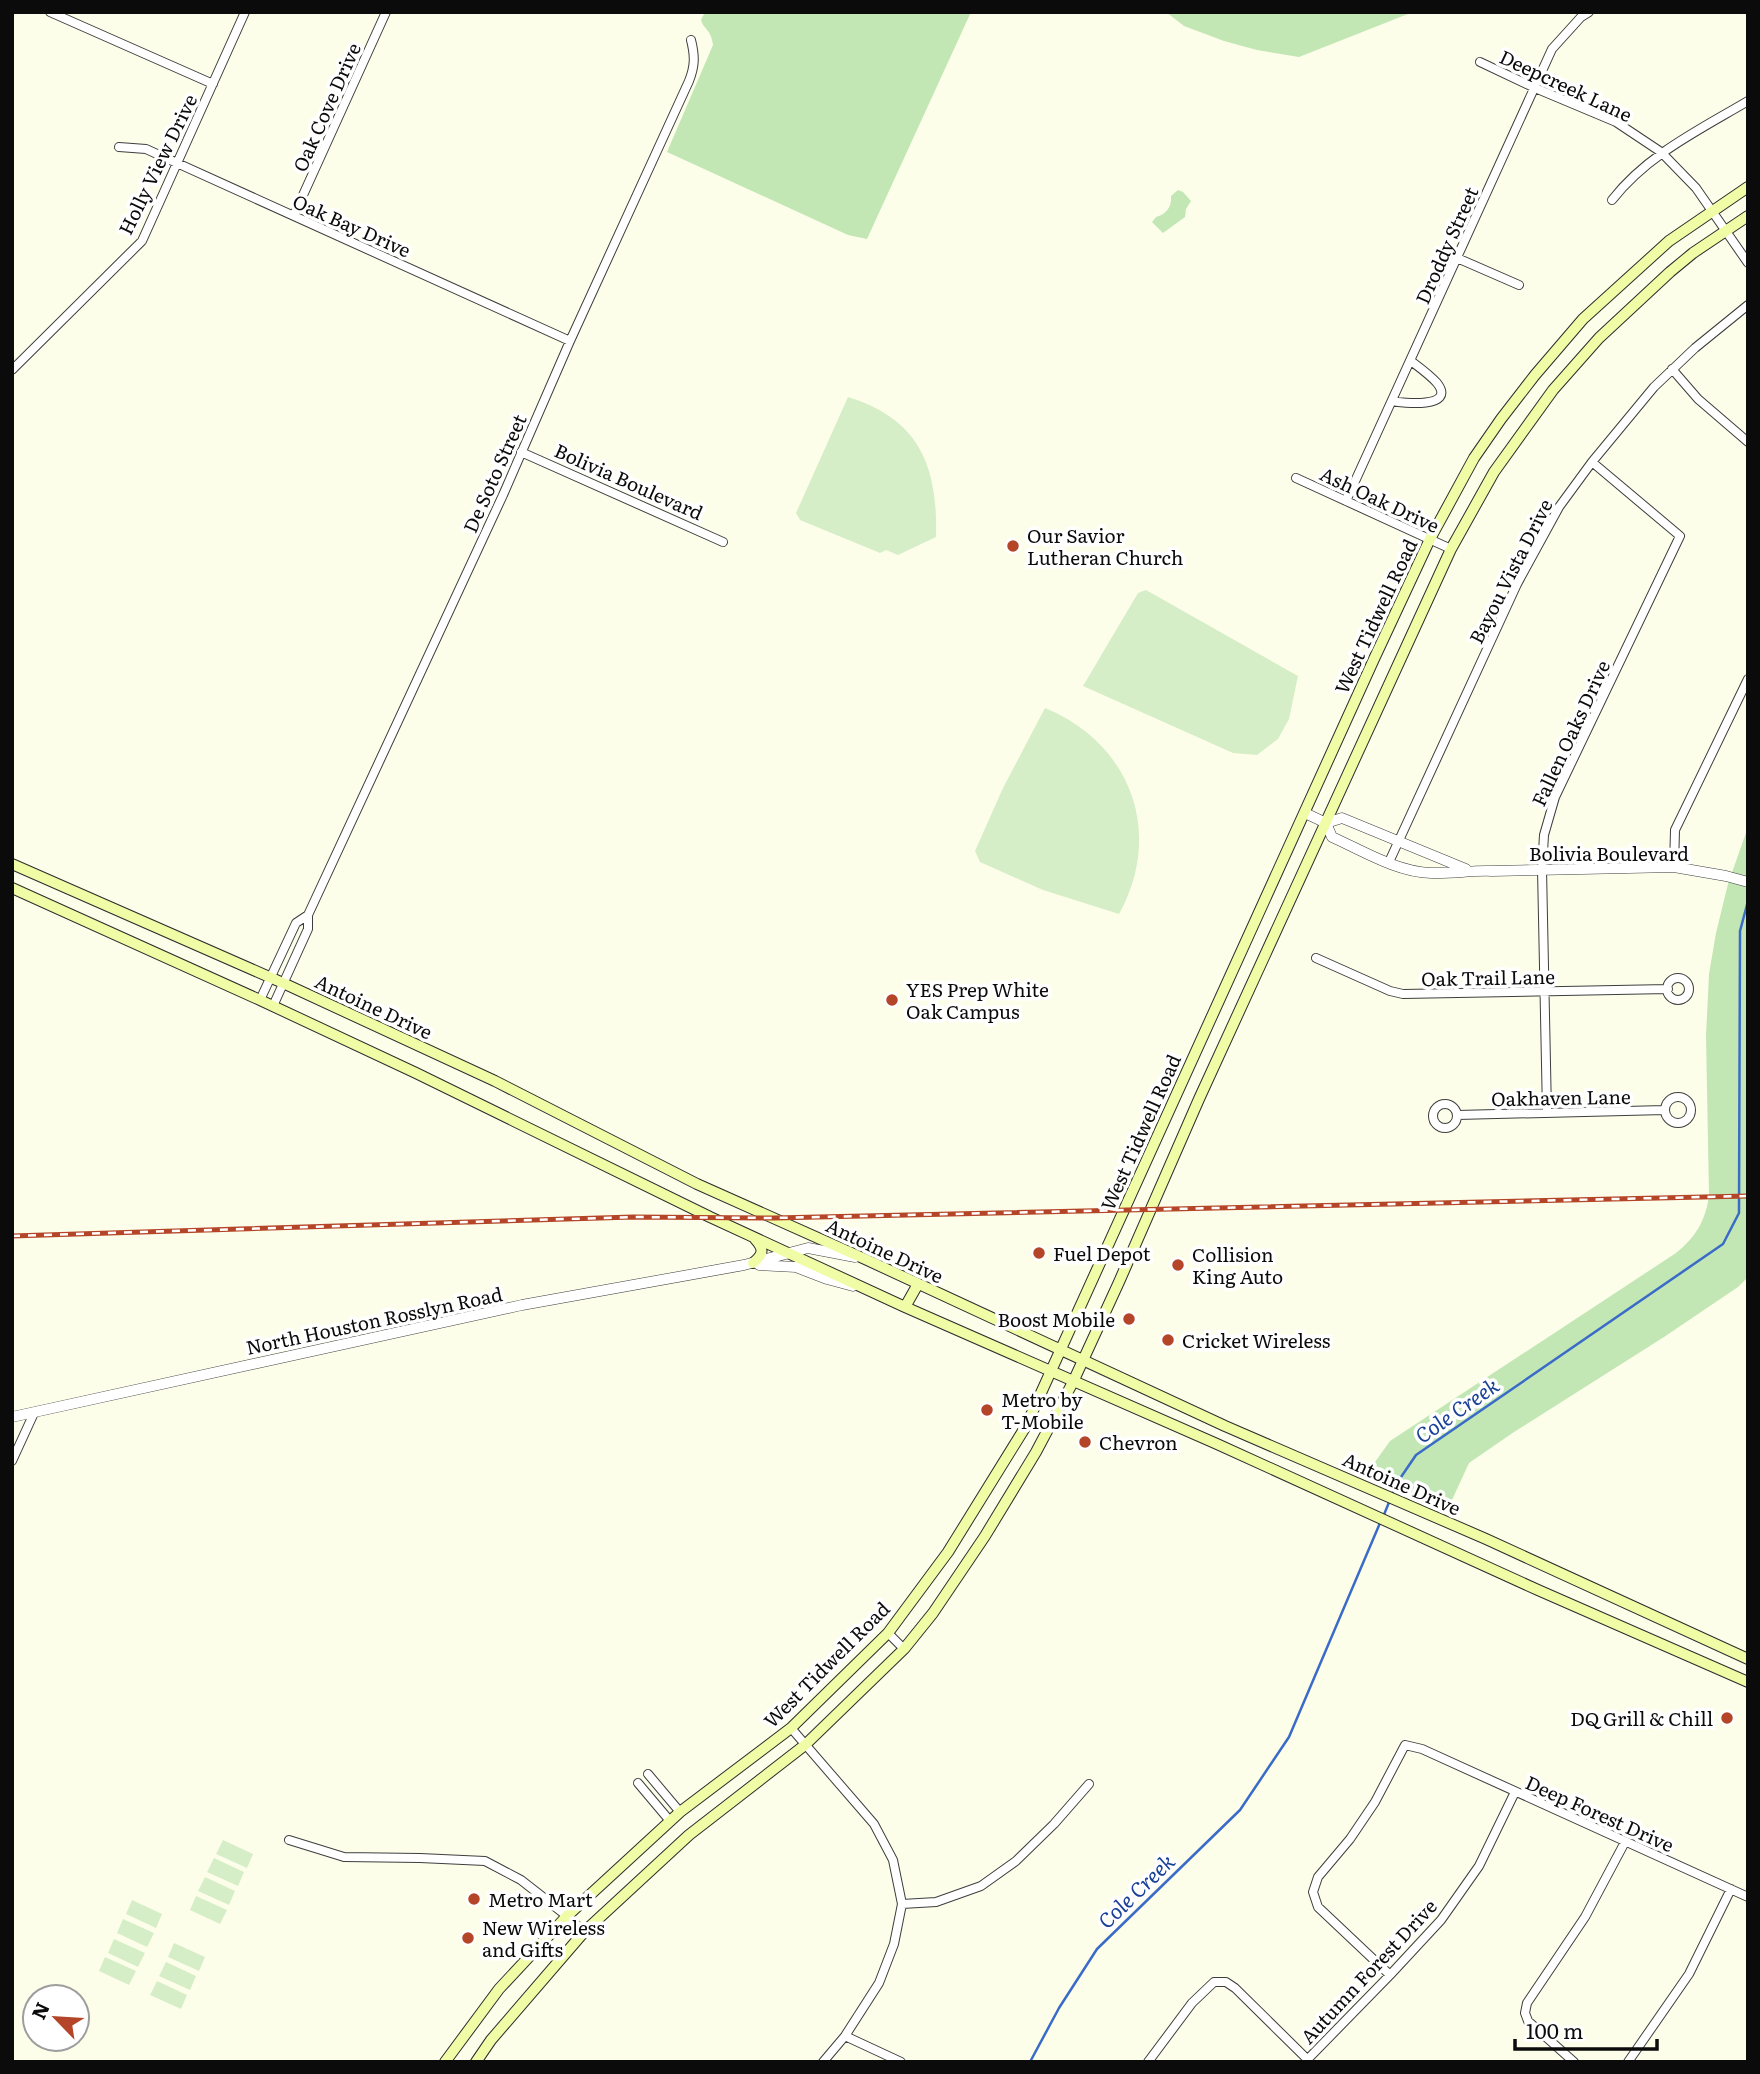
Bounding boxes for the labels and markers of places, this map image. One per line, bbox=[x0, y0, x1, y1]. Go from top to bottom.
place label: Our Savior Lutheran Church bbox=[1027, 521, 1183, 571]
marker: Our Savior Lutheran Church bbox=[1005, 538, 1021, 554]
place label: YES Prep White Oak Campus bbox=[906, 975, 1049, 1025]
marker: YES Prep White Oak Campus bbox=[884, 992, 900, 1008]
place label: Fuel Depot bbox=[1053, 1239, 1151, 1267]
place label: Collision King Auto bbox=[1192, 1240, 1283, 1290]
marker: Fuel Depot bbox=[1031, 1245, 1047, 1261]
marker: Collision King Auto bbox=[1170, 1257, 1186, 1273]
place label: Boost Mobile bbox=[997, 1305, 1115, 1333]
marker: Boost Mobile bbox=[1121, 1311, 1137, 1327]
place label: Cricket Wireless bbox=[1182, 1326, 1331, 1354]
marker: Cricket Wireless bbox=[1160, 1332, 1176, 1348]
place label: Metro by T-Mobile bbox=[1001, 1385, 1084, 1435]
marker: Metro by T-Mobile bbox=[979, 1402, 995, 1418]
place label: Chevron bbox=[1099, 1428, 1178, 1456]
marker: Chevron bbox=[1077, 1434, 1093, 1450]
place label: DQ Grill & Chill bbox=[1570, 1704, 1713, 1732]
marker: DQ Grill & Chill bbox=[1719, 1710, 1735, 1726]
place label: Metro Mart bbox=[488, 1885, 593, 1913]
marker: Metro Mart bbox=[466, 1891, 482, 1907]
place label: New Wireless and Gifts bbox=[482, 1913, 605, 1963]
marker: New Wireless and Gifts bbox=[460, 1930, 476, 1946]

